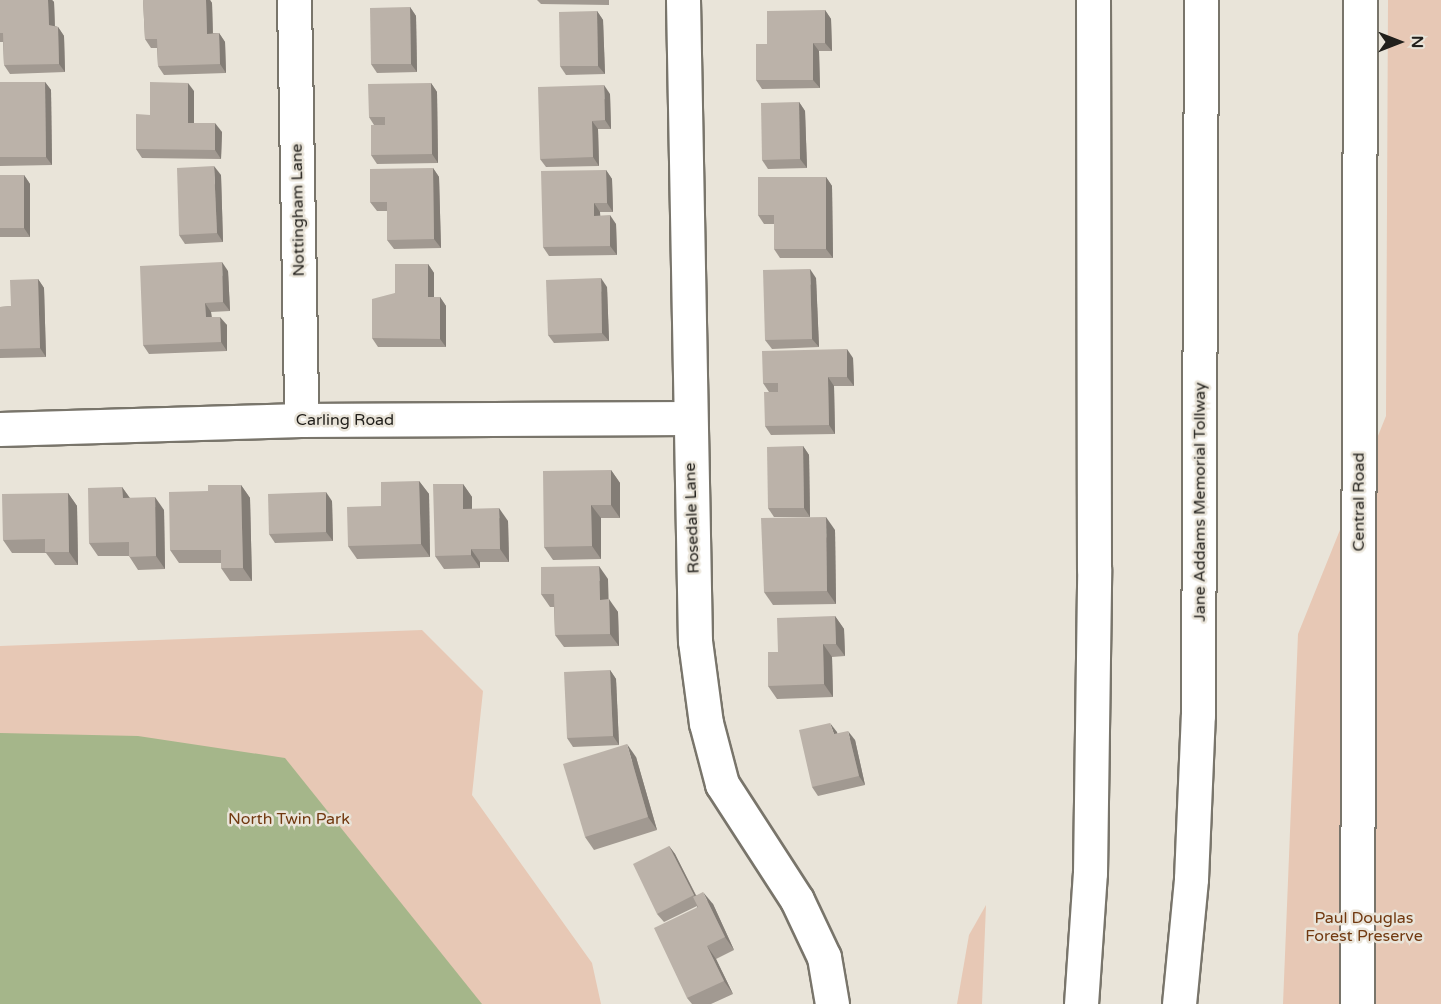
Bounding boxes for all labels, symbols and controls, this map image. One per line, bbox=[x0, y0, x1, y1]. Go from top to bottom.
north arrow bbox=[1369, 12, 1429, 72]
text: N bbox=[1407, 36, 1427, 48]
street label: Nottingham Lane bbox=[287, 143, 309, 277]
street label: Jane Addams Memorial Tollway bbox=[1190, 382, 1210, 622]
street label: Carling Road bbox=[296, 410, 394, 430]
street label: Central Road bbox=[1349, 452, 1369, 552]
street label: Rosedale Lane bbox=[680, 462, 704, 574]
park label: North Twin Park bbox=[228, 809, 350, 829]
park label: Paul Douglas Forest Preserve bbox=[1305, 908, 1423, 946]

